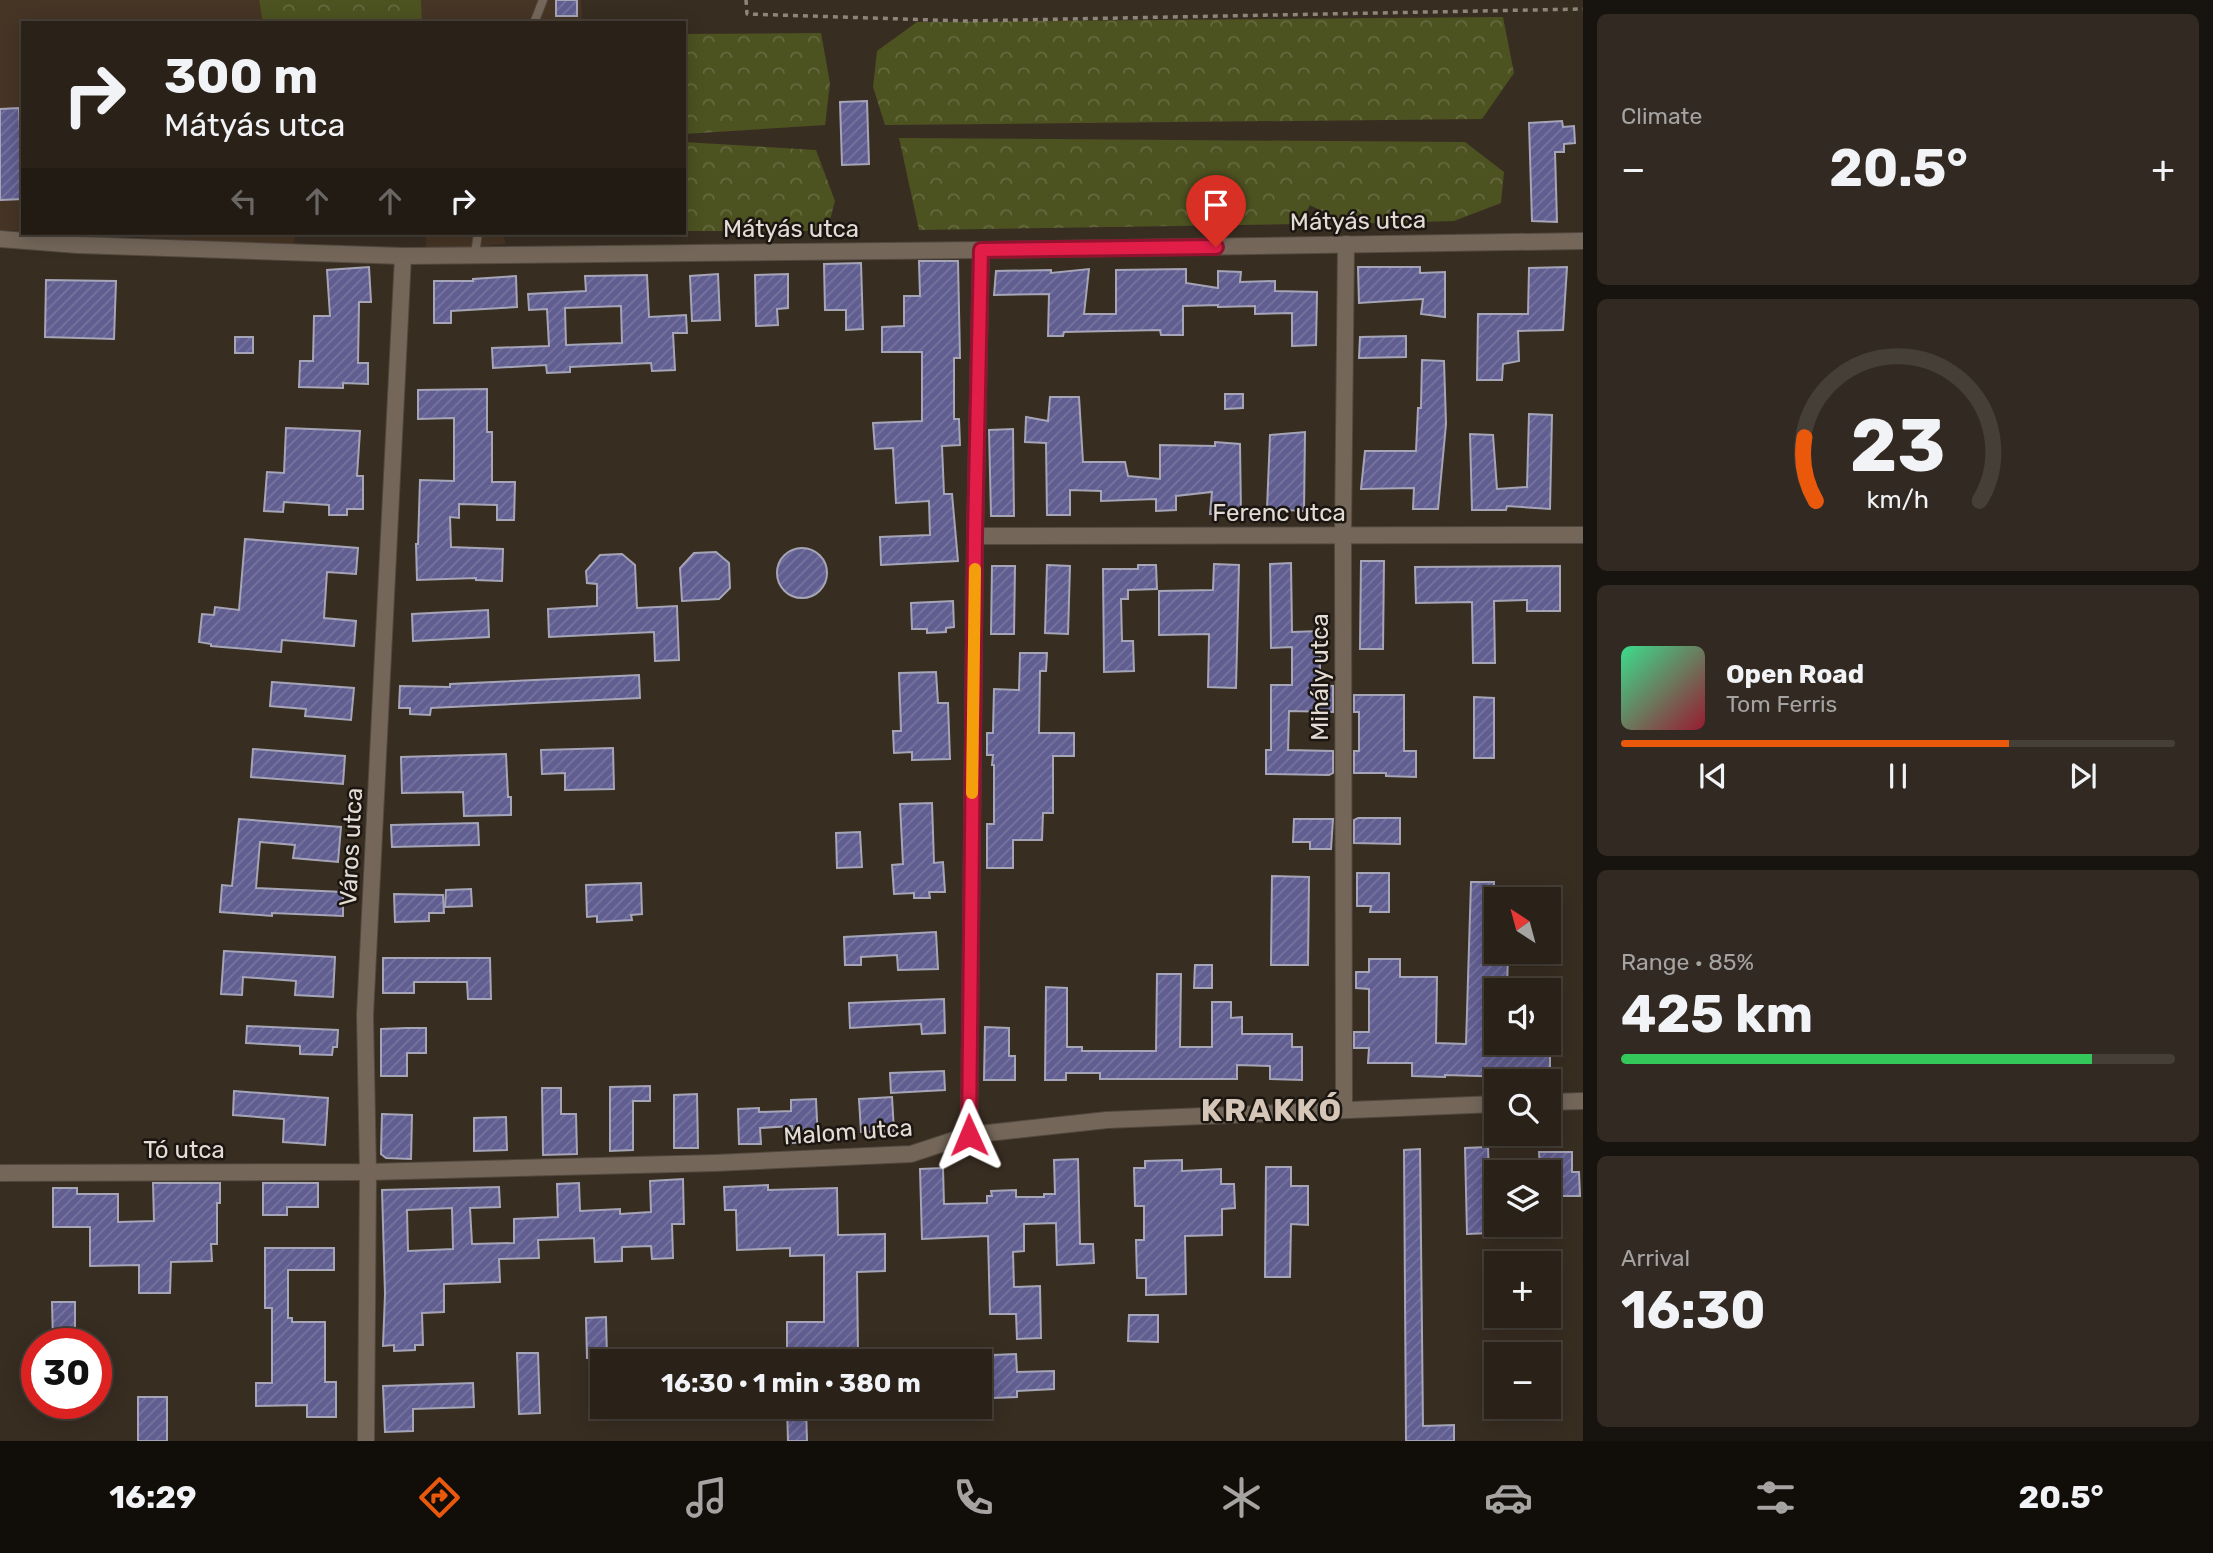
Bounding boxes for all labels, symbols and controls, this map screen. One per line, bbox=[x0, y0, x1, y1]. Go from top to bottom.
text: 300 m bbox=[164, 47, 318, 105]
icon: right bbox=[49, 49, 140, 140]
text: Climate bbox=[1621, 102, 1702, 130]
text: Mátyás utca bbox=[164, 106, 345, 144]
text: 20.5° bbox=[1829, 137, 1968, 199]
text: − bbox=[1621, 146, 1646, 192]
text: + bbox=[2151, 146, 2175, 192]
pin bbox=[1186, 175, 1246, 247]
icon: left bbox=[225, 182, 263, 220]
icon: ahead bbox=[298, 182, 336, 220]
icon: ahead bbox=[371, 182, 409, 220]
icon: right bbox=[444, 182, 482, 220]
icon: arrive bbox=[1197, 186, 1235, 224]
street label: Mátyás utca bbox=[1290, 206, 1426, 236]
street label: Mátyás utca bbox=[723, 215, 859, 243]
text: 23 bbox=[1850, 404, 1946, 490]
text: km/h bbox=[1867, 485, 1929, 514]
street label: Ferenc utca bbox=[1212, 499, 1346, 527]
street label: Mihály utca bbox=[1306, 613, 1334, 741]
text: Open Road bbox=[1726, 659, 1864, 690]
text: Tom Ferris bbox=[1726, 690, 1837, 718]
icon: previous bbox=[1694, 757, 1732, 795]
icon: pause bbox=[1879, 757, 1917, 795]
icon: next bbox=[2064, 757, 2102, 795]
street label: Város utca bbox=[334, 787, 368, 907]
north arrow bbox=[1484, 887, 1561, 964]
map controls bbox=[1484, 887, 1561, 1419]
text: Range · 85% bbox=[1621, 948, 1754, 976]
button: sound bbox=[1484, 978, 1561, 1055]
text: 425 km bbox=[1621, 983, 1813, 1045]
button: search bbox=[1484, 1069, 1561, 1146]
district label: KRAKKÓ bbox=[1201, 1091, 1343, 1129]
position arrow bbox=[932, 1098, 1006, 1172]
street label: Malom utca bbox=[782, 1114, 914, 1150]
street label: Tó utca bbox=[143, 1136, 225, 1164]
button: layers bbox=[1484, 1160, 1561, 1237]
text: Arrival bbox=[1621, 1244, 1690, 1272]
button: + bbox=[1484, 1251, 1561, 1328]
text: 16:30 bbox=[1621, 1279, 1766, 1341]
speed limit sign: 30 bbox=[21, 1328, 112, 1419]
button: − bbox=[1484, 1342, 1561, 1419]
text: 16:30 · 1 min · 380 m bbox=[661, 1368, 921, 1399]
icon: directions bbox=[415, 1473, 464, 1522]
icon: music bbox=[682, 1473, 731, 1522]
icon: phone bbox=[949, 1473, 998, 1522]
icon: climate bbox=[1217, 1473, 1266, 1522]
icon: car bbox=[1484, 1473, 1533, 1522]
icon: filters bbox=[1751, 1473, 1800, 1522]
text: 16:29 bbox=[109, 1478, 197, 1516]
text: 20.5° bbox=[2019, 1478, 2104, 1516]

